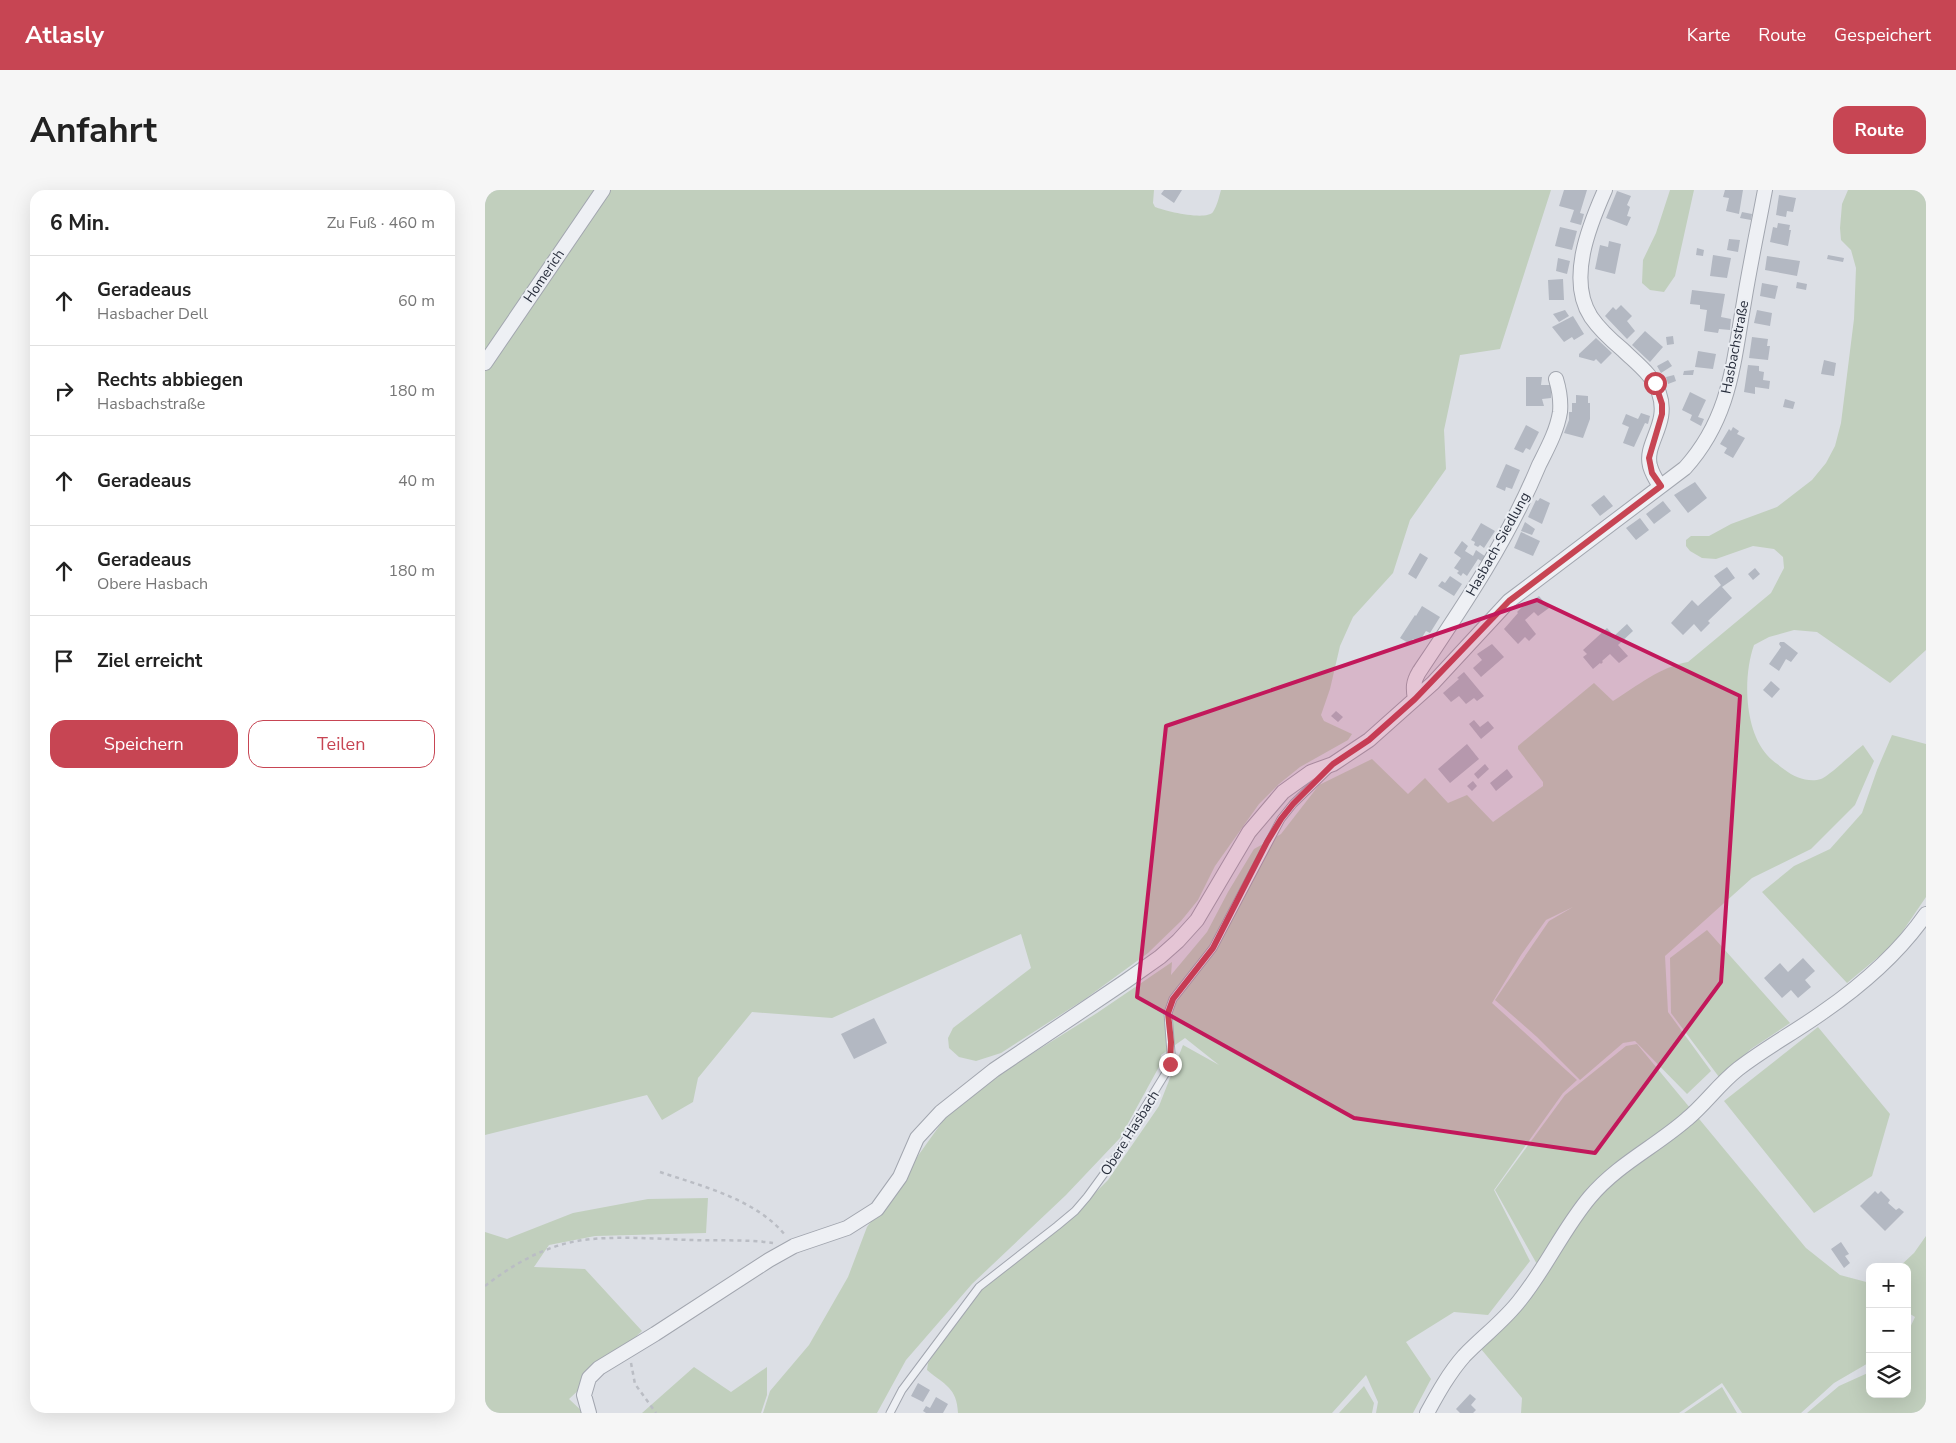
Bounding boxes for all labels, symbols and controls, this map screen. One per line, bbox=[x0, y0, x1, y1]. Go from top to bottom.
text: Atlasly bbox=[25, 19, 104, 51]
text: Karte bbox=[1687, 23, 1730, 47]
text: Route bbox=[1758, 23, 1806, 47]
text: Gespeichert bbox=[1834, 23, 1931, 47]
button: Route bbox=[1833, 106, 1926, 154]
text: Anfahrt bbox=[30, 107, 157, 154]
text: 6 Min. bbox=[50, 209, 109, 237]
text: Zu Fuß · 460 m bbox=[327, 212, 435, 234]
street label: Homerich bbox=[519, 246, 569, 306]
text: Geradeaus bbox=[97, 277, 191, 303]
icon: ahead bbox=[50, 287, 78, 315]
text: 60 m bbox=[398, 290, 435, 312]
street label: Hasbachstraße bbox=[1717, 299, 1753, 395]
text: Hasbacher Dell bbox=[97, 303, 208, 325]
text: Rechts abbiegen bbox=[97, 367, 243, 393]
route start bbox=[1644, 372, 1667, 395]
icon: right bbox=[50, 377, 78, 405]
text: 180 m bbox=[388, 380, 435, 402]
text: Hasbachstraße bbox=[97, 393, 205, 415]
icon: ahead bbox=[50, 467, 78, 495]
text: Geradeaus bbox=[97, 468, 191, 494]
text: 40 m bbox=[398, 470, 435, 492]
street label: Hasbach-Siedlung bbox=[1462, 489, 1534, 599]
text: Geradeaus bbox=[97, 547, 191, 573]
icon: ahead bbox=[50, 557, 78, 585]
text: 180 m bbox=[388, 560, 435, 582]
text: Obere Hasbach bbox=[97, 573, 208, 595]
icon: arrive bbox=[50, 647, 78, 675]
text: Ziel erreicht bbox=[97, 648, 202, 674]
button: Speichern bbox=[50, 720, 238, 768]
button: Teilen bbox=[248, 720, 435, 768]
route end bbox=[1159, 1053, 1182, 1076]
street label: Obere Hasbach bbox=[1096, 1087, 1164, 1179]
map controls bbox=[1866, 1263, 1911, 1398]
button: + bbox=[1866, 1263, 1911, 1308]
button: − bbox=[1866, 1308, 1911, 1353]
button: layers bbox=[1866, 1353, 1911, 1398]

